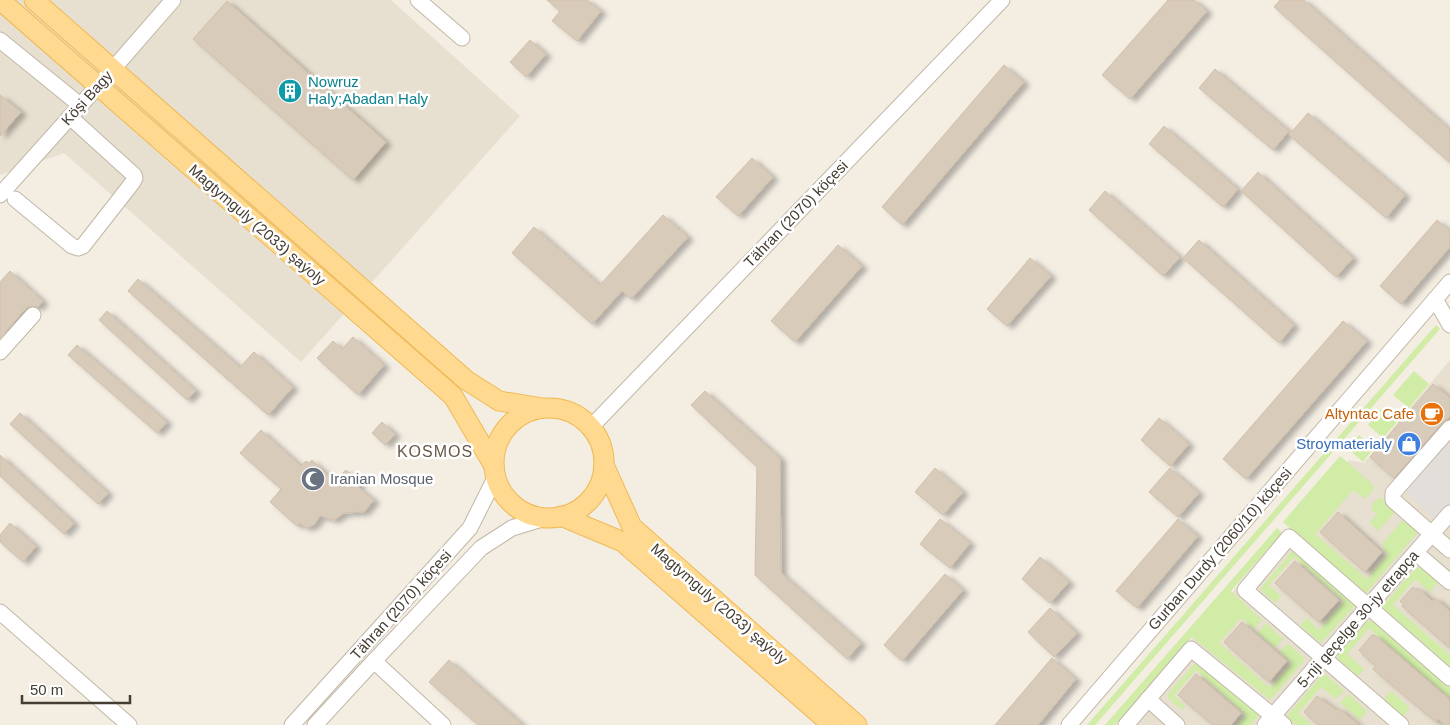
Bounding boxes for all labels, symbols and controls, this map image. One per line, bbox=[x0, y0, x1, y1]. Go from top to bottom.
street label: Köşi Bagy bbox=[58, 67, 116, 128]
place label: Nowruz Haly;Abadan Haly bbox=[308, 73, 429, 107]
building icon: Nowruz Haly;Abadan Haly bbox=[277, 78, 303, 104]
street label: Tähran (2070) köçesi bbox=[740, 157, 851, 271]
street label: Magtymguly (2033) şaýoly bbox=[186, 161, 329, 289]
cafe icon: Altyntac Cafe bbox=[1419, 401, 1445, 427]
place label: Altyntac Cafe bbox=[1325, 405, 1414, 422]
shop icon: Stroymaterialy bbox=[1396, 431, 1422, 457]
place label: Stroymaterialy bbox=[1296, 435, 1393, 452]
district label: KOSMOS bbox=[397, 443, 473, 460]
street label: Gurban Durdy (2060/10) köçesi bbox=[1145, 464, 1295, 633]
mosque icon: Iranian Mosque bbox=[300, 466, 326, 492]
place label: Iranian Mosque bbox=[330, 470, 433, 487]
street label: Magtymguly (2033) şaýoly bbox=[648, 540, 791, 668]
street label: Tähran (2070) köçesi bbox=[347, 546, 454, 663]
street label: 5-nji geçelge 30-jy etrapça bbox=[1293, 546, 1422, 691]
scale bar bbox=[22, 672, 130, 704]
text: 50 m bbox=[30, 681, 63, 698]

